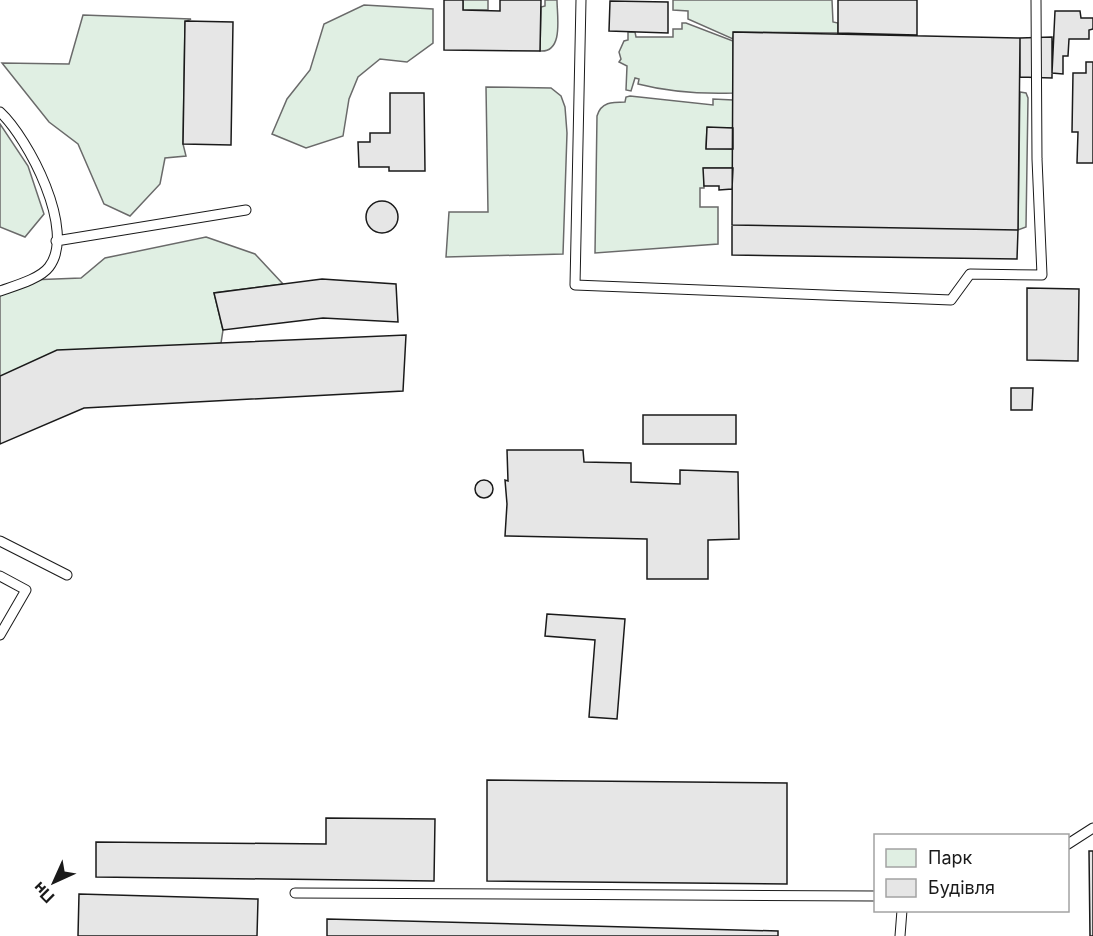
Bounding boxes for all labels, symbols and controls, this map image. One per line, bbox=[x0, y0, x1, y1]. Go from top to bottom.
legend bbox=[874, 834, 1069, 912]
text: Парк bbox=[928, 847, 973, 868]
north arrow bbox=[24, 852, 84, 912]
text: Будівля bbox=[928, 877, 995, 898]
text: Пн bbox=[29, 878, 58, 907]

